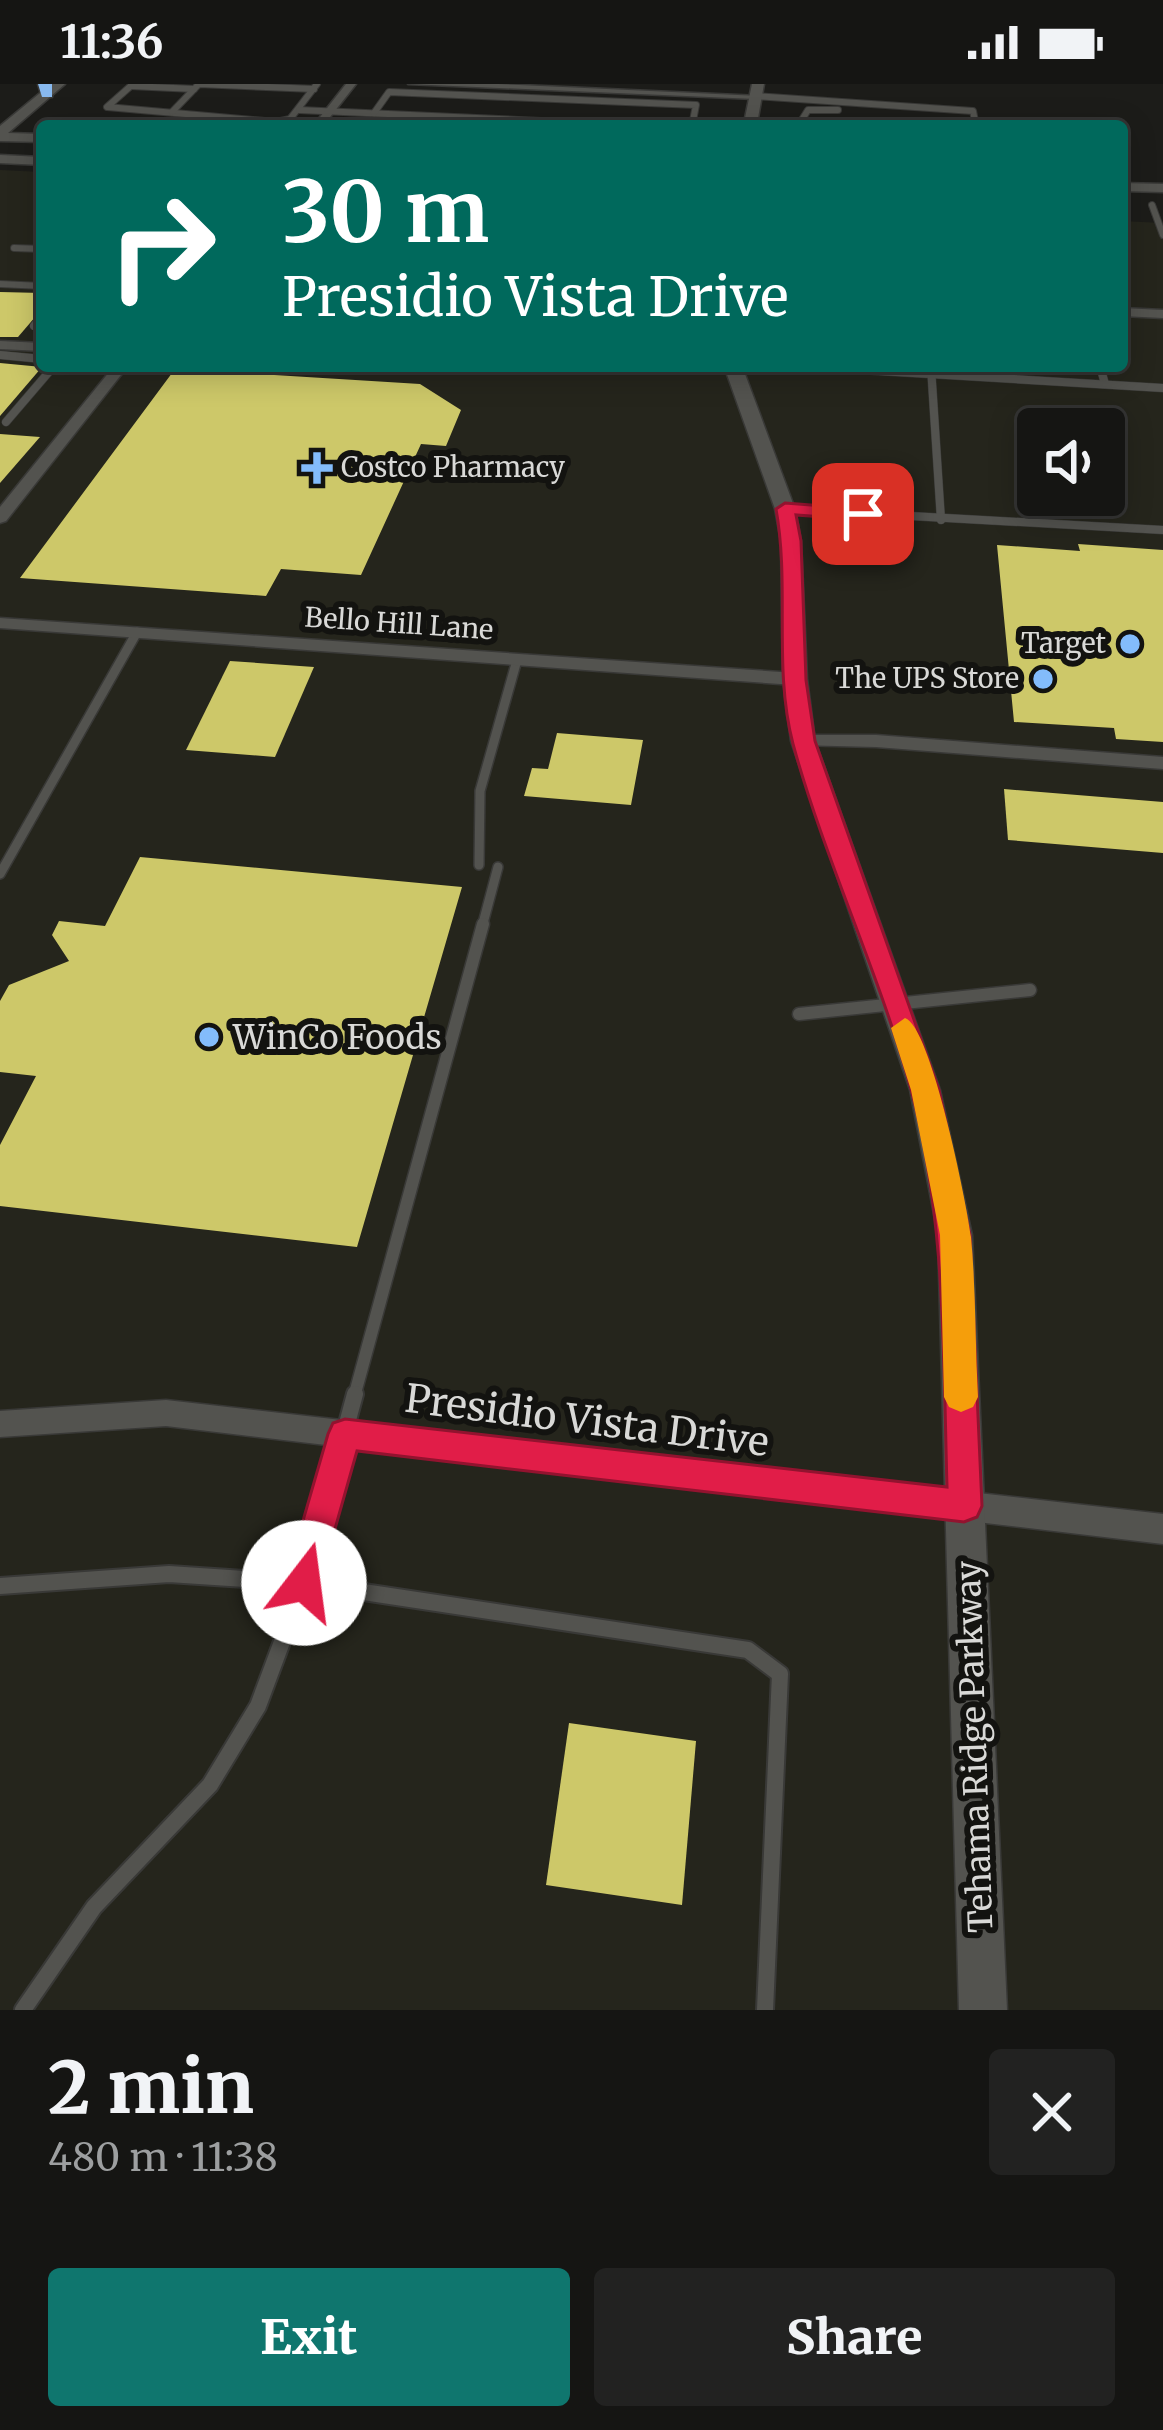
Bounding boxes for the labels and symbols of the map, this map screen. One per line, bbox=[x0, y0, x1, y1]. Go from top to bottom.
place label: Costco Pharmacy bbox=[341, 450, 565, 484]
marker: Costco Pharmacy bbox=[304, 455, 330, 481]
pin bbox=[812, 463, 914, 565]
street label: Bello Hill Lane bbox=[304, 599, 495, 647]
place label: Target bbox=[1021, 626, 1106, 661]
marker: Target bbox=[1117, 631, 1143, 657]
place label: The UPS Store bbox=[835, 661, 1019, 695]
marker: The UPS Store bbox=[1030, 666, 1056, 692]
place label: WinCo Foods bbox=[232, 1017, 442, 1058]
marker: WinCo Foods bbox=[196, 1024, 222, 1050]
street label: Presidio Vista Drive bbox=[402, 1374, 771, 1467]
position arrow bbox=[241, 1520, 367, 1646]
street label: Tehama Ridge Parkway bbox=[947, 1559, 1001, 1934]

